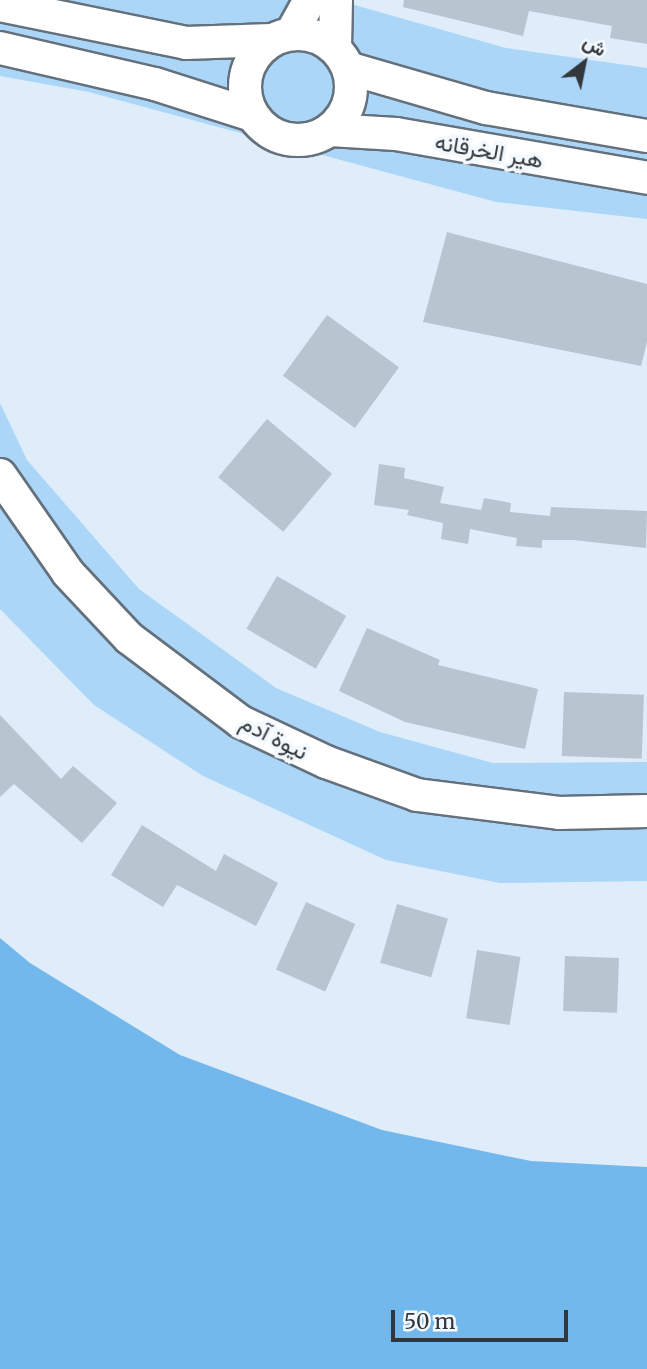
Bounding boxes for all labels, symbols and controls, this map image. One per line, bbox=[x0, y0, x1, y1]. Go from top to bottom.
north arrow bbox=[549, 28, 619, 98]
text: ش bbox=[579, 29, 611, 61]
street label: هير الخرقانه bbox=[433, 128, 545, 174]
street label: نيوة آدم bbox=[235, 708, 313, 766]
scale bar bbox=[395, 1296, 572, 1340]
text: 50 m bbox=[404, 1308, 455, 1335]

